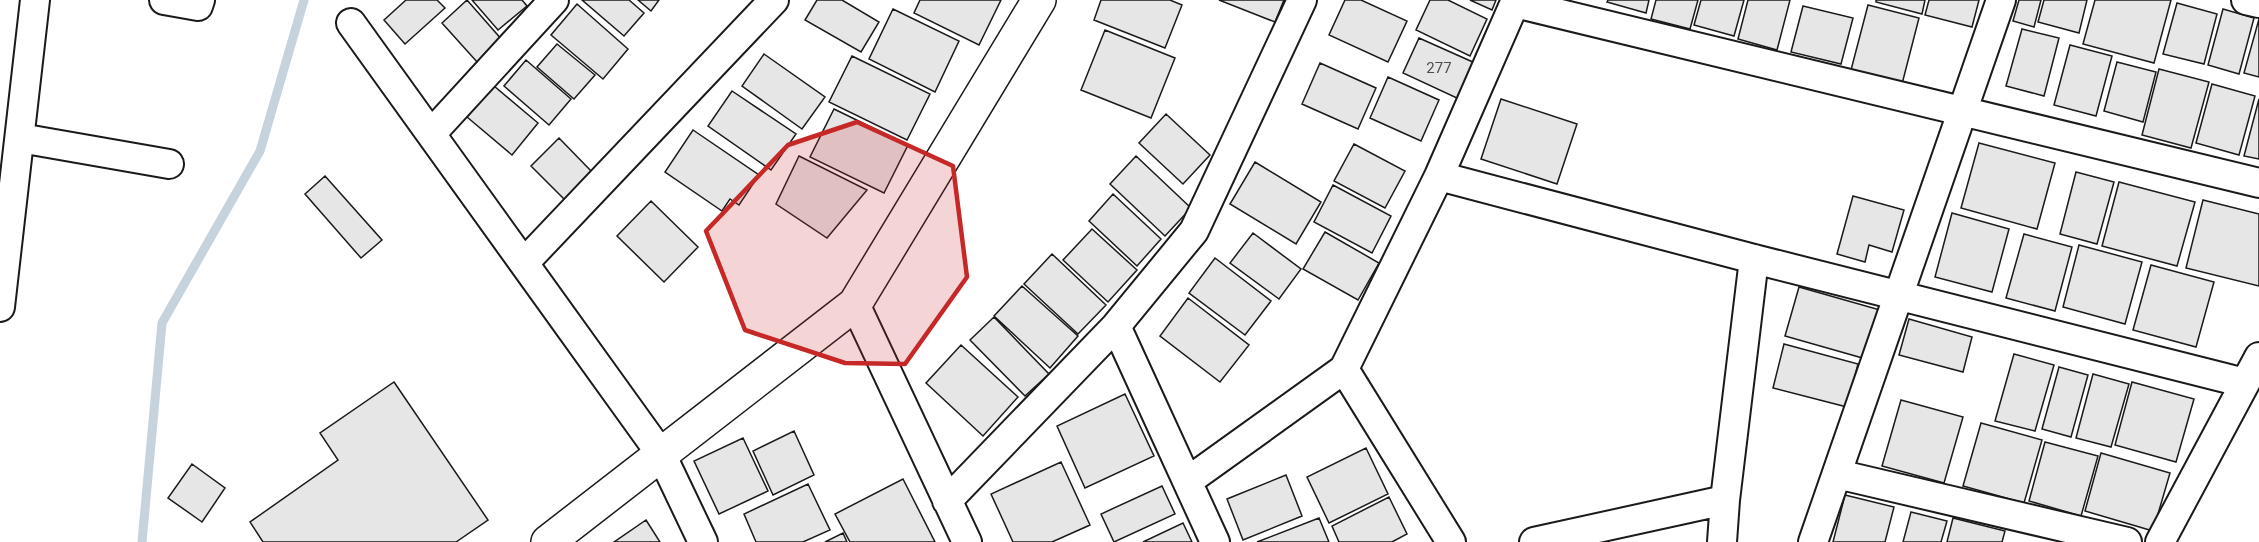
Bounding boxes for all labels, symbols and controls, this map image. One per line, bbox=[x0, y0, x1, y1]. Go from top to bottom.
house number: 277 bbox=[1426, 59, 1452, 77]

